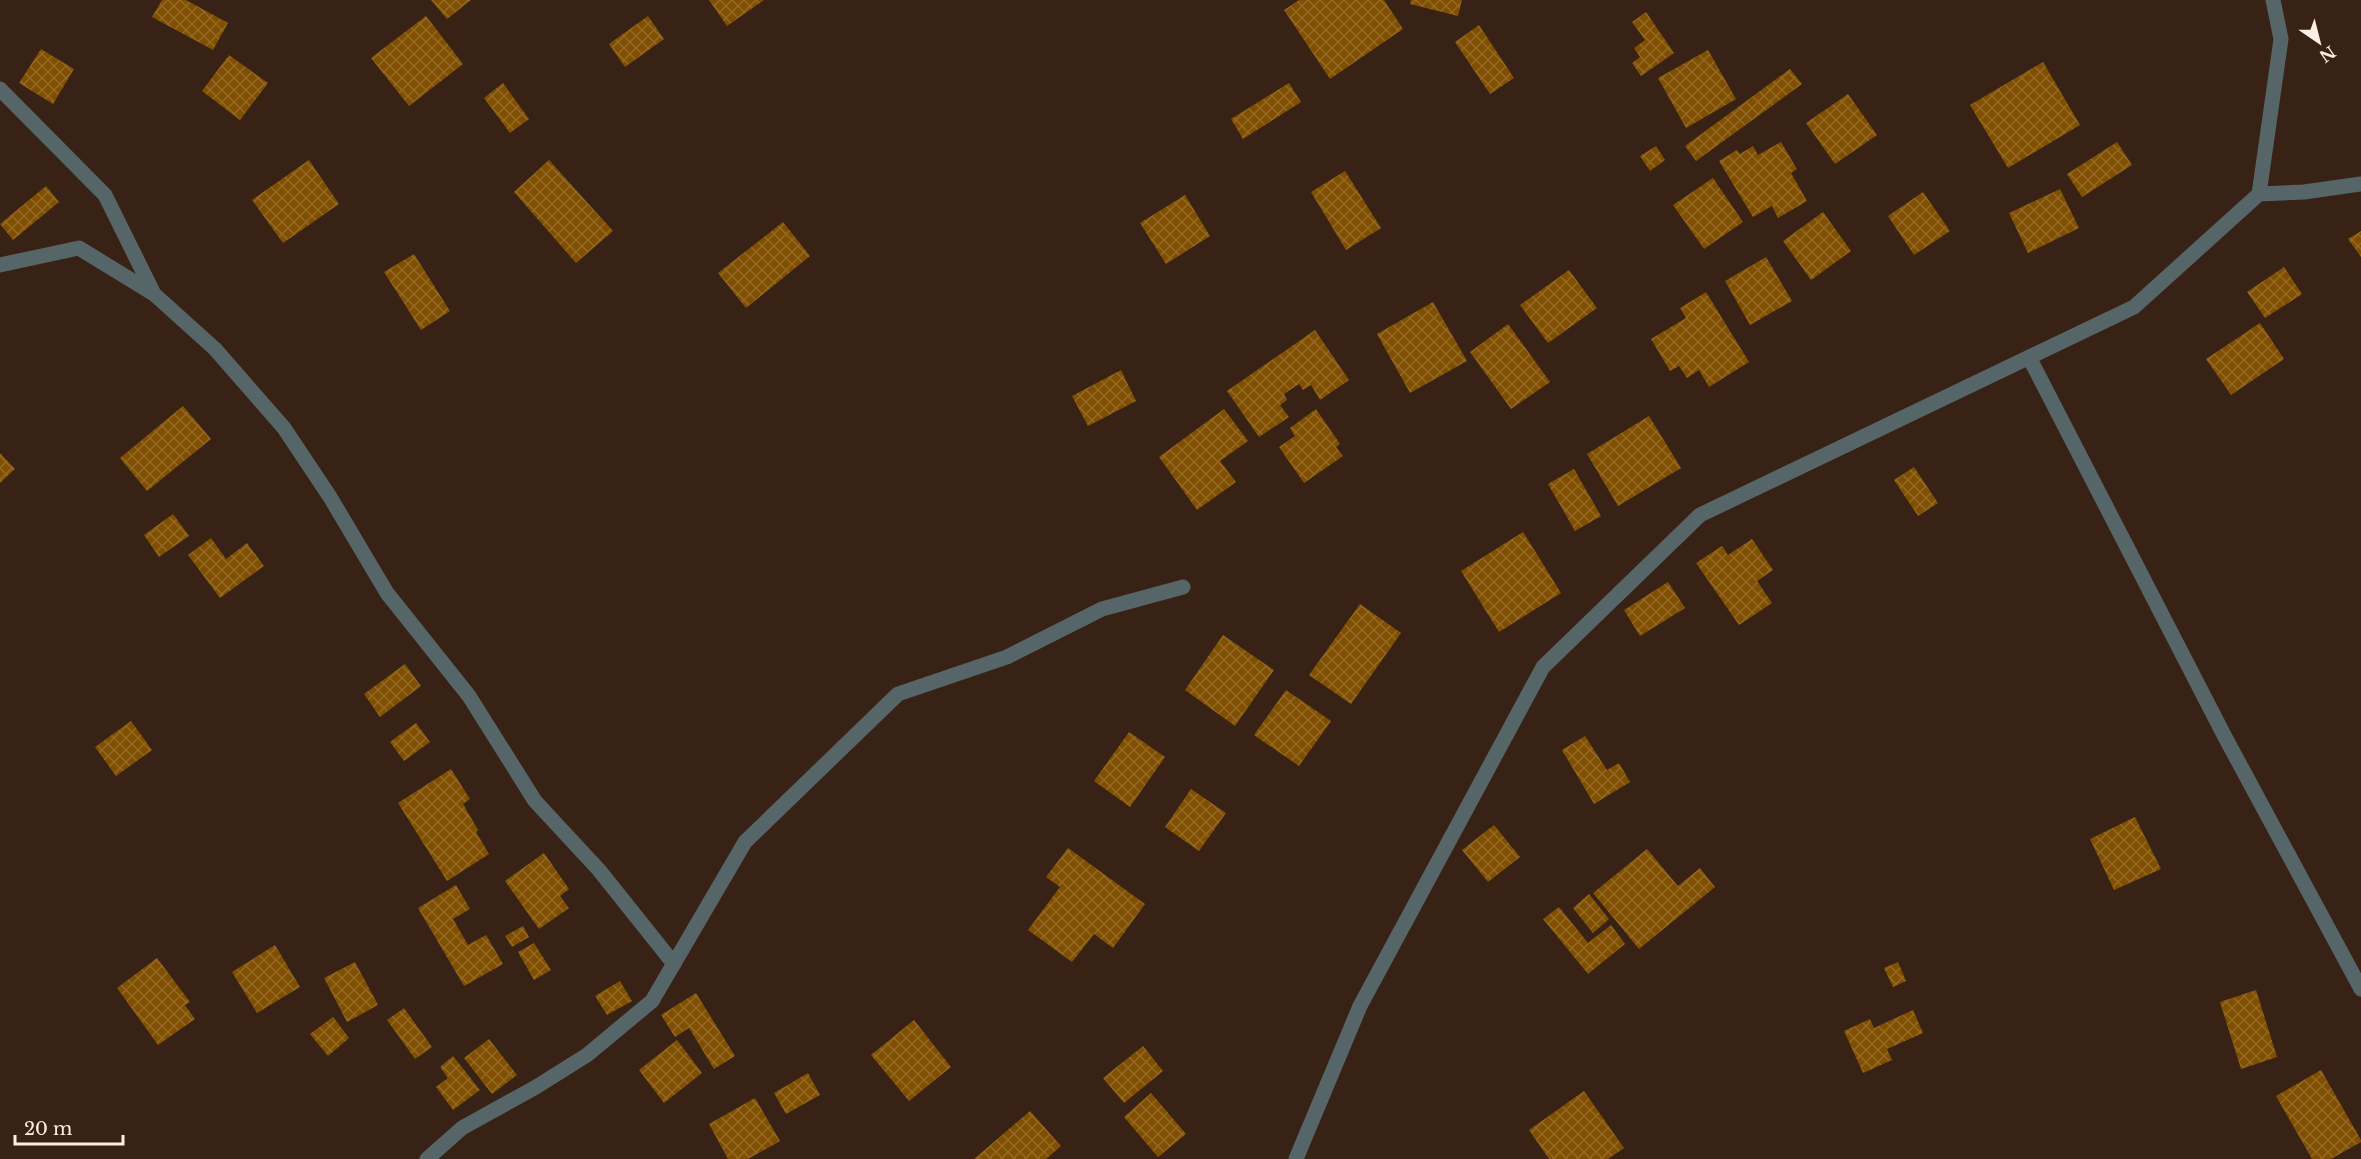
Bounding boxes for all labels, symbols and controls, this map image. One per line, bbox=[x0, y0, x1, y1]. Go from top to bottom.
north arrow bbox=[2289, 12, 2349, 72]
text: N bbox=[2316, 42, 2340, 67]
scale bar bbox=[15, 1108, 123, 1146]
text: 20 m bbox=[24, 1118, 72, 1140]

